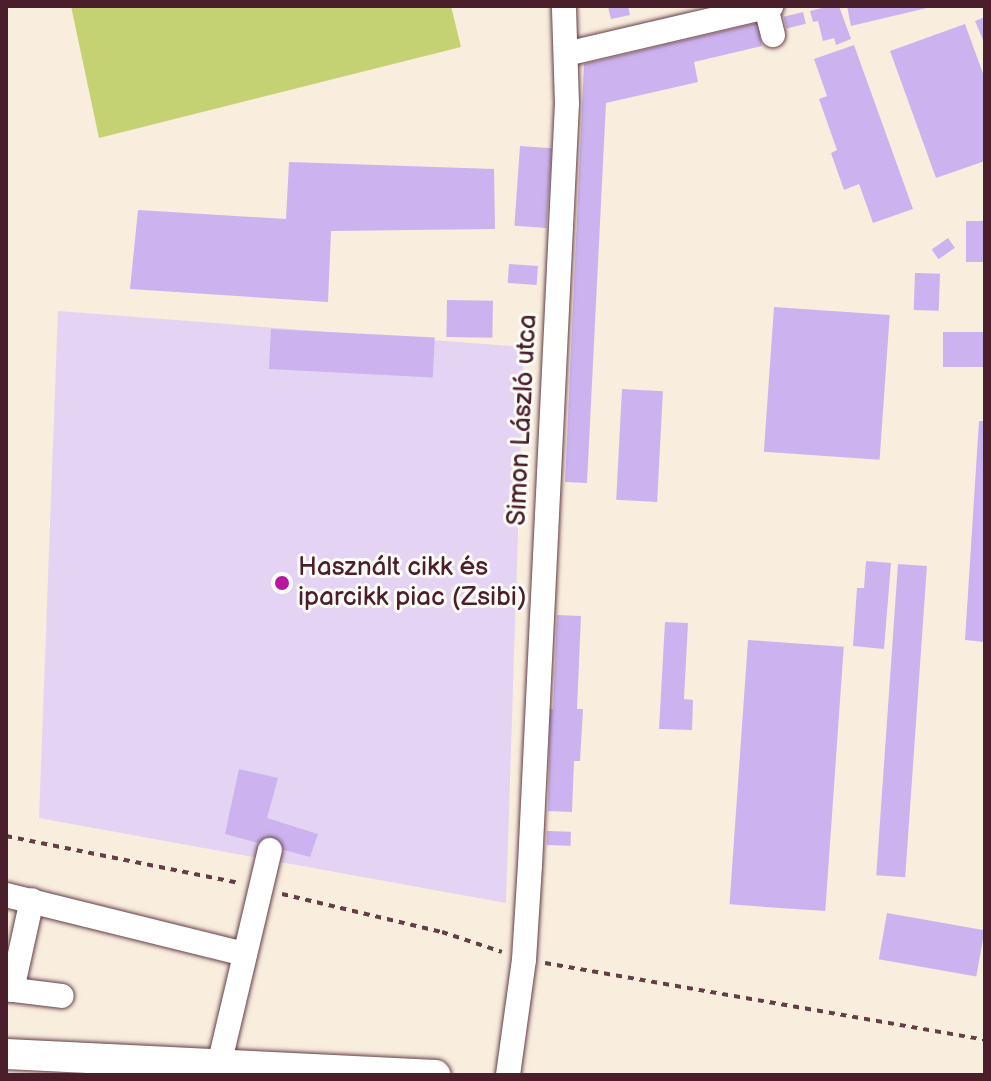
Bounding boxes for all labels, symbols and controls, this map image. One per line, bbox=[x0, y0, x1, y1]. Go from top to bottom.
street label: Simon László utca bbox=[502, 314, 544, 526]
place label: Használt cikk és iparcikk piac (Zsibi) bbox=[298, 552, 527, 614]
marker: Használt cikk és iparcikk piac (Zsibi) bbox=[273, 574, 291, 592]

